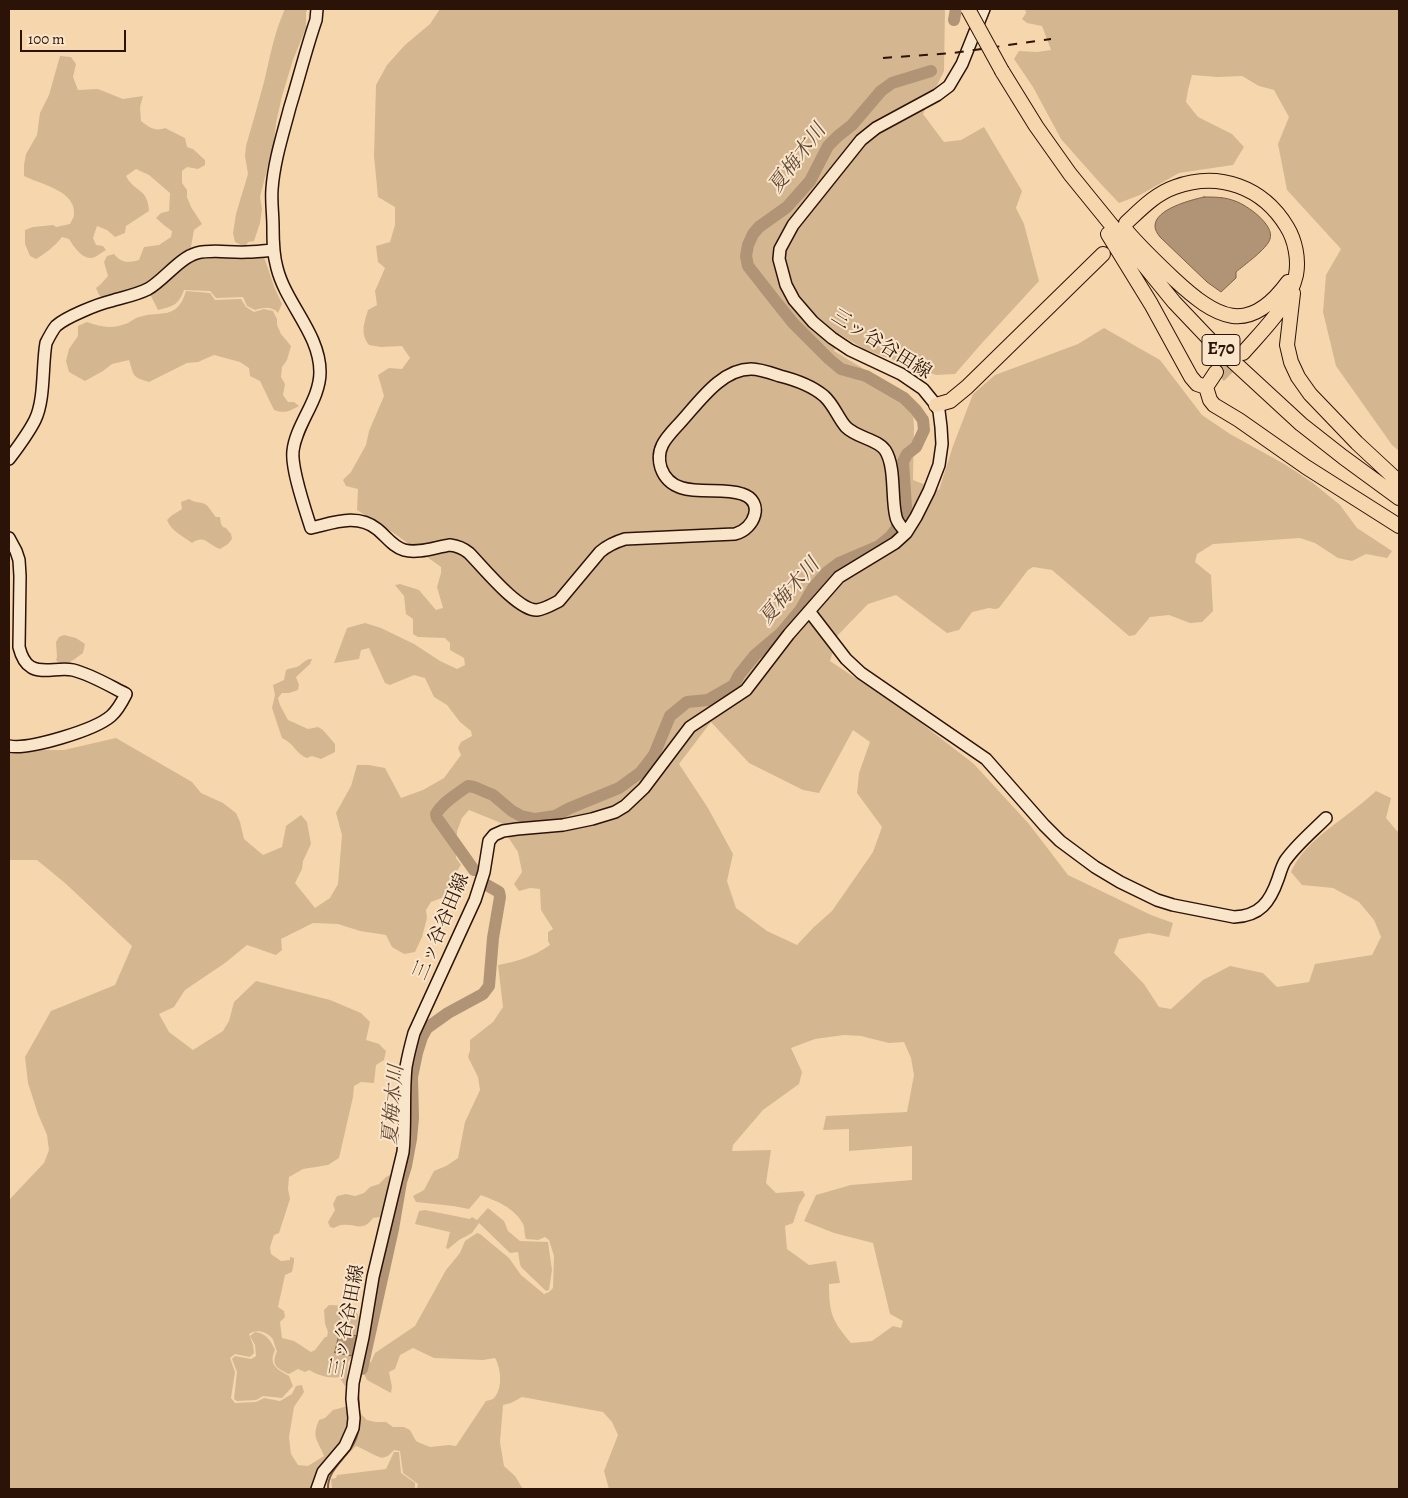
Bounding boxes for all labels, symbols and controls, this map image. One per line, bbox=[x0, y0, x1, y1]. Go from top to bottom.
scale bar bbox=[22, 20, 129, 52]
text: 100 m bbox=[28, 29, 65, 49]
water label: 夏梅木川 bbox=[764, 120, 832, 198]
street label: 三ッ谷谷田線 bbox=[827, 305, 935, 385]
road number: E70 bbox=[1202, 334, 1240, 366]
water label: 夏梅木川 bbox=[755, 554, 825, 630]
street label: 三ッ谷谷田線 bbox=[409, 870, 475, 984]
water label: 夏梅木川 bbox=[379, 1064, 409, 1146]
street label: 三ッ谷谷田線 bbox=[326, 1263, 370, 1379]

